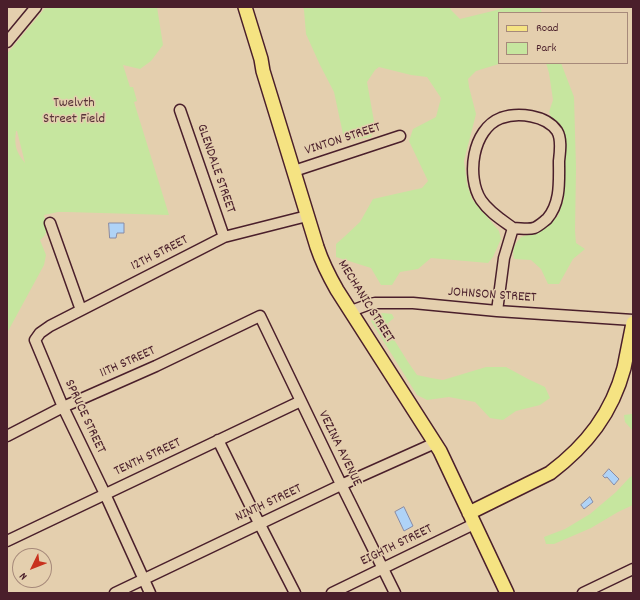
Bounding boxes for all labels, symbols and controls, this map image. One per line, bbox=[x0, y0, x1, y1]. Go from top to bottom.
legend bbox=[498, 12, 628, 64]
text: Road bbox=[536, 20, 558, 37]
text: Park bbox=[536, 40, 556, 57]
park label: Twelvth Street Field bbox=[43, 96, 105, 128]
street label: VINTON STREET bbox=[303, 120, 383, 160]
street label: GLENDALE STREET bbox=[192, 122, 238, 216]
street label: 12TH STREET bbox=[129, 232, 191, 276]
street label: MECHANIC STREET bbox=[333, 257, 397, 347]
street label: JOHNSON STREET bbox=[447, 285, 537, 307]
street label: 11TH STREET bbox=[98, 343, 158, 383]
street label: SPRUCE STREET bbox=[60, 377, 108, 457]
street label: VEZINA AVENUE bbox=[313, 408, 365, 490]
street label: TENTH STREET bbox=[112, 435, 184, 481]
street label: NINTH STREET bbox=[233, 481, 305, 527]
street label: EIGHTH STREET bbox=[358, 521, 436, 571]
north arrow bbox=[12, 548, 52, 588]
text: N bbox=[16, 568, 32, 583]

